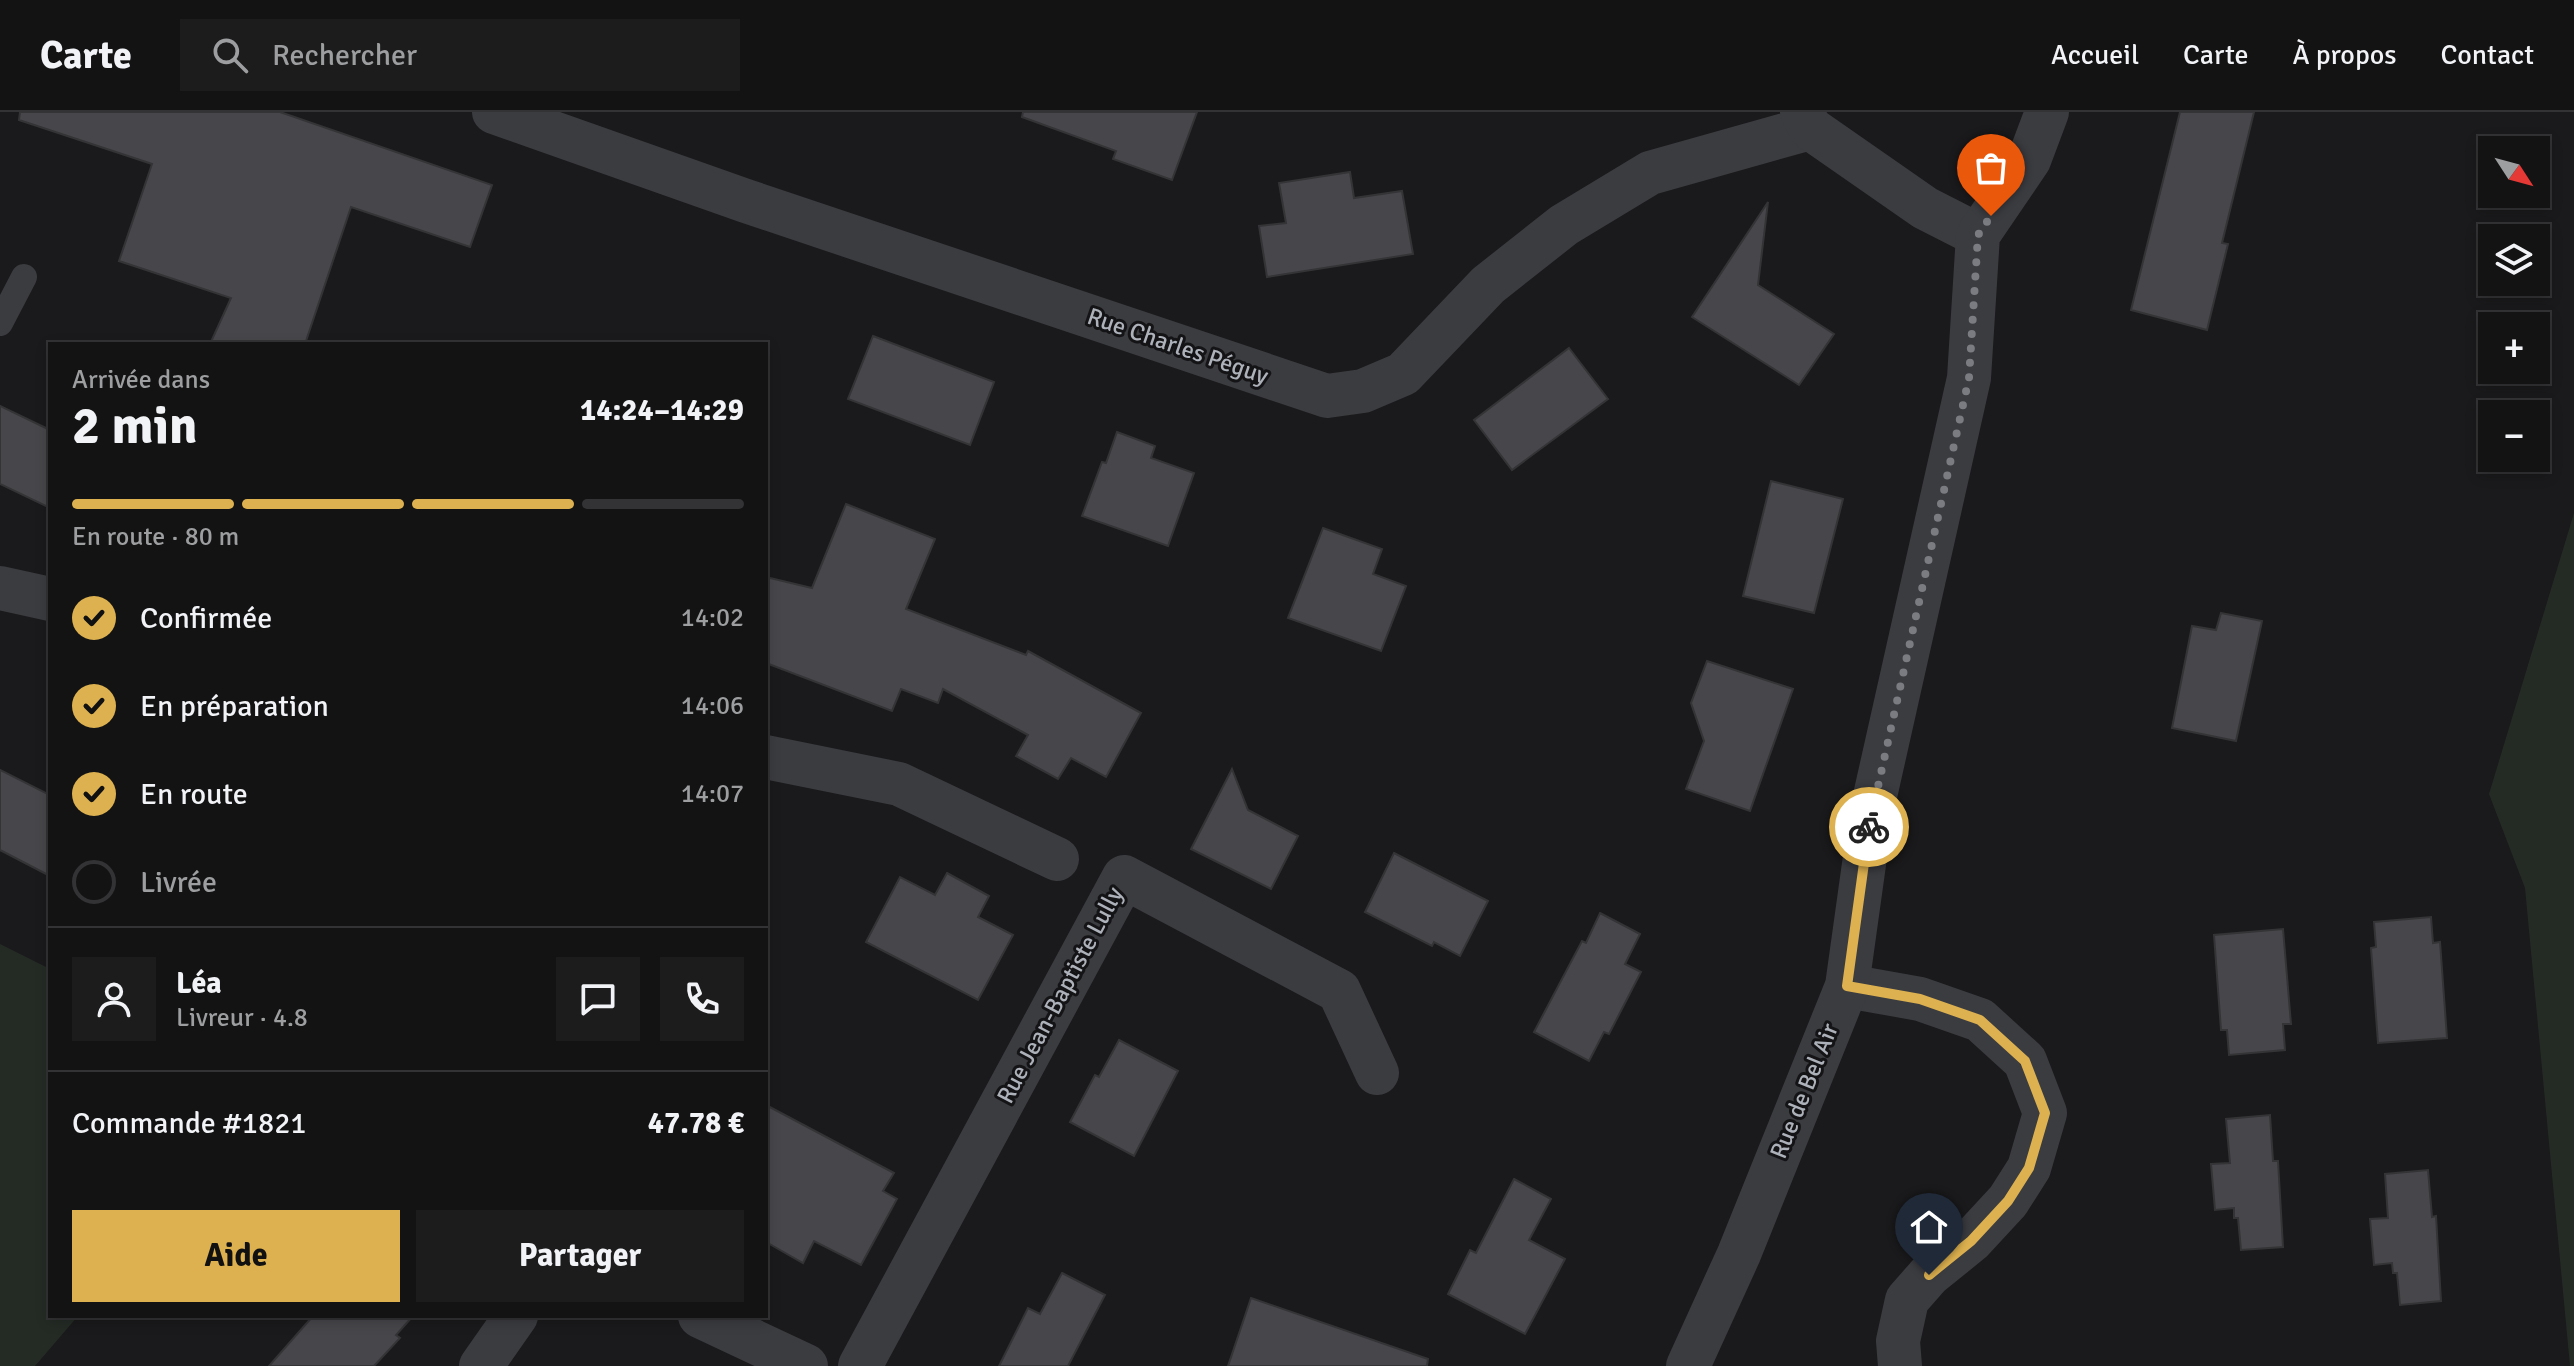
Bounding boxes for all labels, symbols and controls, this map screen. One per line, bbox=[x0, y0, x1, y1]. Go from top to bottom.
search box bbox=[180, 19, 740, 91]
text: Carte bbox=[40, 32, 132, 79]
icon: search bbox=[208, 33, 252, 77]
text: Rechercher bbox=[272, 37, 417, 74]
text: Accueil bbox=[2051, 38, 2139, 72]
text: Carte bbox=[2183, 38, 2248, 72]
text: À propos bbox=[2292, 38, 2397, 72]
text: Contact bbox=[2441, 38, 2534, 72]
pin bbox=[1957, 134, 2025, 216]
north arrow bbox=[2478, 136, 2550, 208]
map controls bbox=[2478, 136, 2550, 472]
icon: bag bbox=[1969, 146, 2013, 190]
button: layers bbox=[2478, 224, 2550, 296]
street label: Rue Charles Péguy bbox=[1084, 301, 1272, 391]
button: + bbox=[2478, 312, 2550, 384]
text: Arrivée dans bbox=[72, 364, 210, 396]
text: 14:24–14:29 bbox=[580, 392, 744, 429]
text: 2 min bbox=[72, 394, 198, 458]
button: − bbox=[2478, 400, 2550, 472]
text: En route · 80 m bbox=[72, 521, 239, 553]
icon: check bbox=[72, 596, 116, 640]
text: Confirmée bbox=[140, 600, 272, 637]
text: 14:02 bbox=[681, 602, 744, 634]
icon: check bbox=[72, 684, 116, 728]
text: En préparation bbox=[140, 688, 329, 725]
text: 14:06 bbox=[681, 690, 744, 722]
icon: check bbox=[72, 772, 116, 816]
text: En route bbox=[140, 776, 248, 813]
text: 14:07 bbox=[681, 778, 744, 810]
courier bbox=[1829, 787, 1909, 867]
icon: bike bbox=[1847, 805, 1891, 849]
text: Livrée bbox=[140, 864, 217, 901]
street label: Rue Jean-Baptiste Lully bbox=[990, 882, 1130, 1108]
button: person bbox=[72, 957, 156, 1041]
button: chat bbox=[556, 957, 640, 1041]
button: phone bbox=[660, 957, 744, 1041]
text: Léa bbox=[176, 965, 222, 1002]
text: Livreur · 4.8 bbox=[176, 1002, 308, 1034]
street label: Rue de Bel Air bbox=[1763, 1019, 1845, 1163]
text: Commande #1821 bbox=[72, 1105, 307, 1142]
text: 47.78 € bbox=[648, 1105, 744, 1142]
pin bbox=[1895, 1193, 1963, 1275]
icon: home bbox=[1907, 1205, 1951, 1249]
button: Aide bbox=[72, 1210, 400, 1302]
button: Partager bbox=[416, 1210, 744, 1302]

